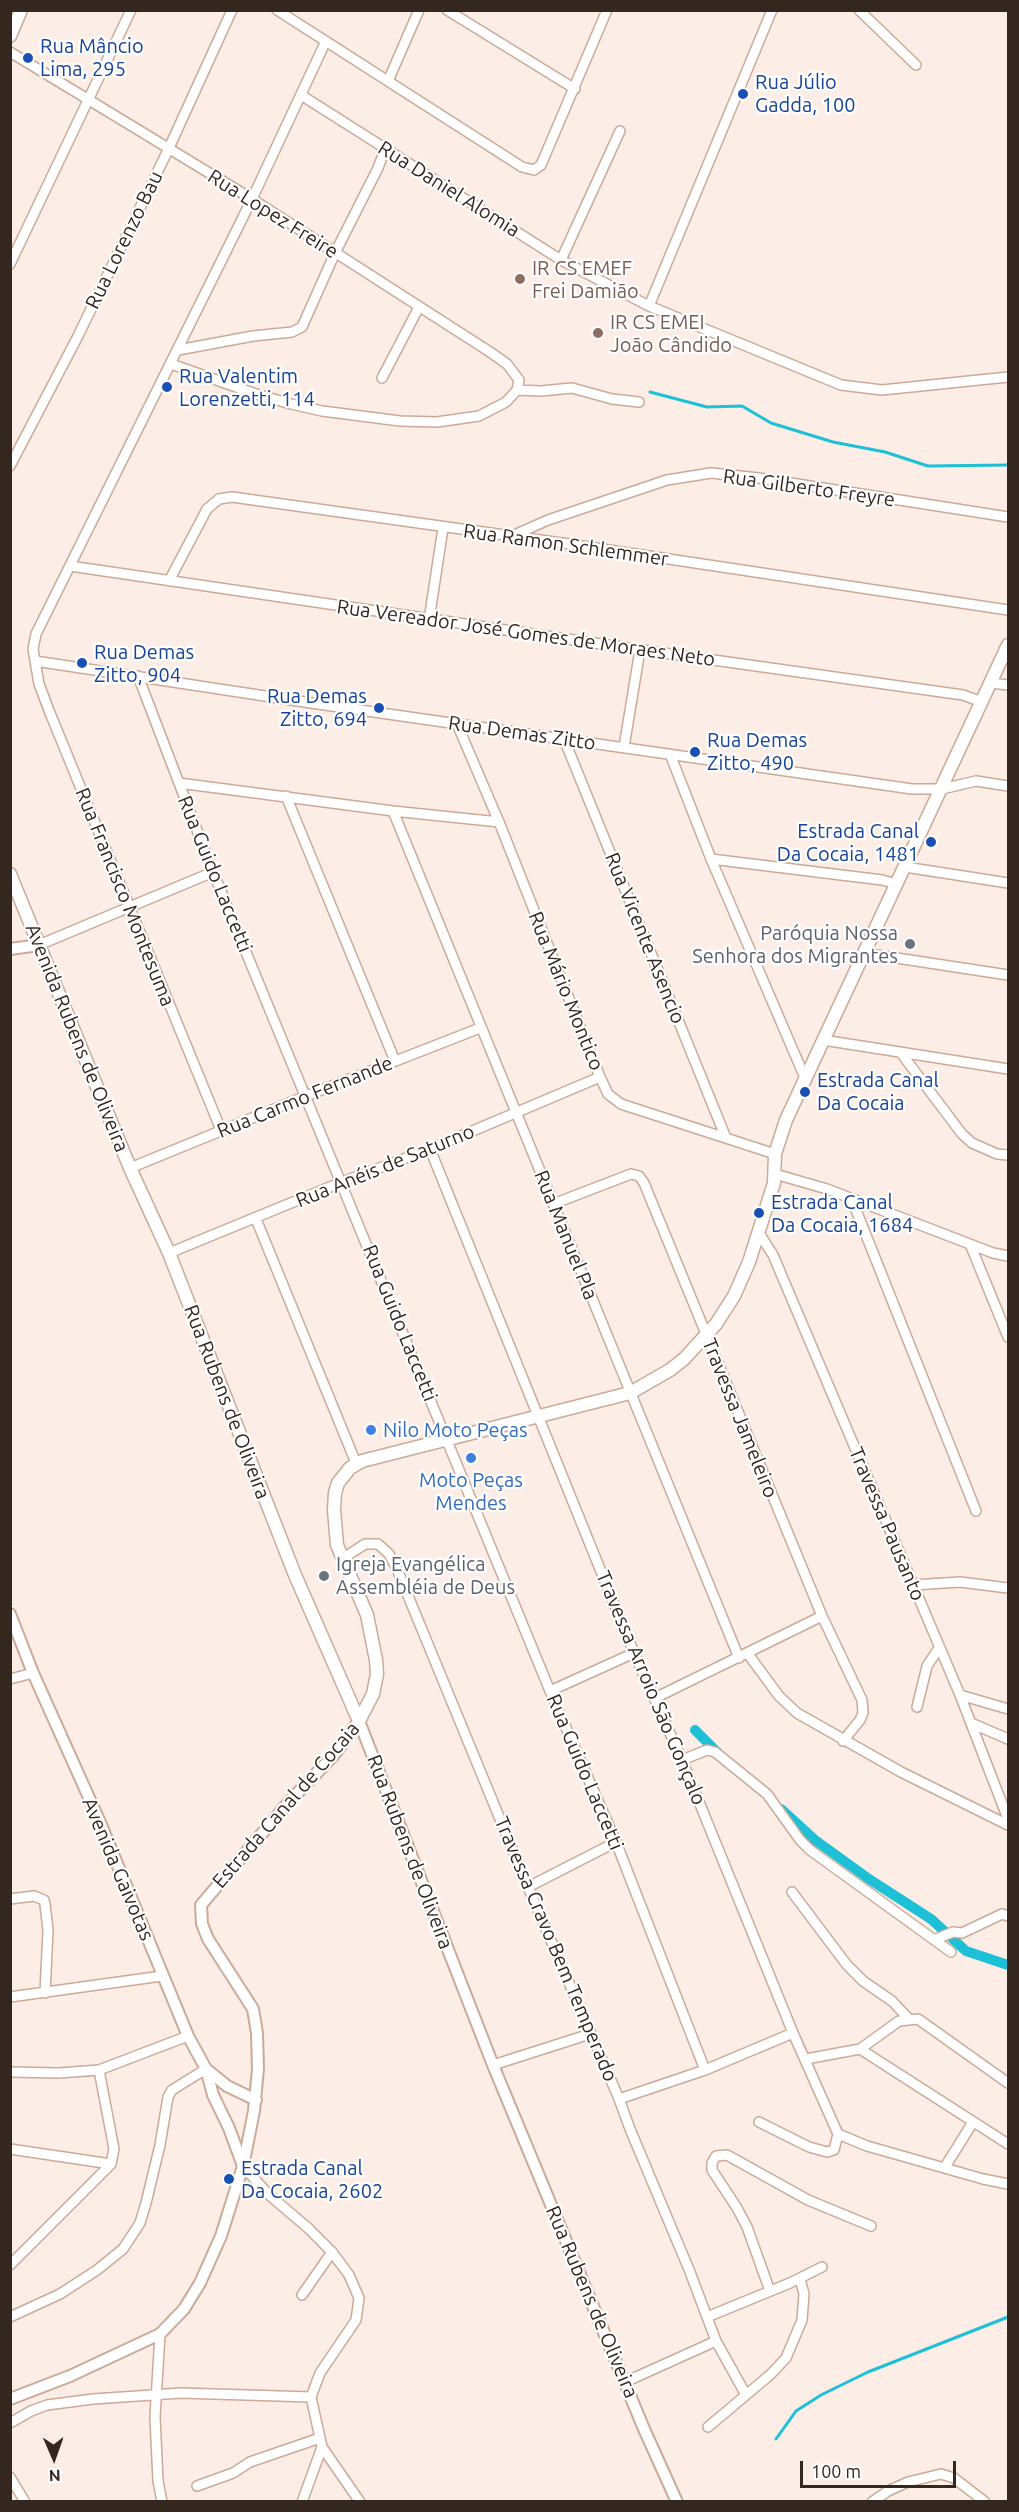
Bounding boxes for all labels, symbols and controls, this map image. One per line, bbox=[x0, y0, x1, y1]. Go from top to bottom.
place label: Rua Mâncio Lima, 295 bbox=[40, 34, 144, 81]
marker: Rua Mâncio Lima, 295 bbox=[21, 51, 35, 65]
place label: Rua Júlio Gadda, 100 bbox=[755, 70, 856, 117]
marker: Rua Júlio Gadda, 100 bbox=[736, 87, 750, 101]
street label: Rua Daniel Alomia bbox=[374, 136, 524, 242]
street label: Rua Lopez Freire bbox=[203, 164, 343, 264]
street label: Rua Lorenzo Bau bbox=[80, 167, 168, 313]
place label: IR CS EMEF Frei Damião bbox=[532, 256, 639, 303]
marker: IR CS EMEF Frei Damião bbox=[513, 272, 527, 286]
place label: IR CS EMEI João Cândido bbox=[610, 310, 732, 357]
marker: IR CS EMEI João Cândido bbox=[591, 326, 605, 340]
place label: Rua Valentim Lorenzetti, 114 bbox=[179, 364, 315, 411]
marker: Rua Valentim Lorenzetti, 114 bbox=[160, 380, 174, 394]
street label: Rua Gilberto Freyre bbox=[721, 464, 897, 512]
street label: Rua Ramon Schlemmer bbox=[462, 519, 670, 571]
street label: Rua Vereador José Gomes de Moraes Neto bbox=[335, 595, 717, 671]
place label: Rua Demas Zitto, 904 bbox=[94, 640, 194, 687]
marker: Rua Demas Zitto, 904 bbox=[75, 656, 89, 670]
place label: Rua Demas Zitto, 694 bbox=[267, 684, 367, 731]
marker: Rua Demas Zitto, 694 bbox=[372, 701, 386, 715]
street label: Rua Demas Zitto bbox=[447, 711, 597, 755]
place label: Rua Demas Zitto, 490 bbox=[707, 728, 807, 775]
marker: Rua Demas Zitto, 490 bbox=[688, 745, 702, 759]
street label: Rua Francisco Montesuma bbox=[70, 784, 180, 1010]
street label: Rua Guido Laccetti bbox=[173, 792, 257, 956]
place label: Estrada Canal Da Cocaia, 1481 bbox=[777, 819, 919, 866]
marker: Estrada Canal Da Cocaia, 1481 bbox=[924, 835, 938, 849]
street label: Rua Vicente Asencio bbox=[600, 849, 690, 1027]
street label: Rua Mário Montico bbox=[523, 908, 609, 1074]
street label: Avenida Rubens de Oliveira bbox=[20, 920, 134, 1156]
place label: Paróquia Nossa Senhora dos Migrantes bbox=[692, 921, 898, 968]
marker: Paróquia Nossa Senhora dos Migrantes bbox=[903, 937, 917, 951]
street label: Rua Carmo Fernande bbox=[214, 1051, 396, 1143]
place label: Estrada Canal Da Cocaia bbox=[817, 1068, 939, 1115]
marker: Estrada Canal Da Cocaia bbox=[798, 1085, 812, 1099]
street label: Rua Anéis de Saturno bbox=[292, 1119, 478, 1213]
street label: Rua Manuel Pla bbox=[529, 1167, 603, 1303]
place label: Estrada Canal Da Cocaia, 1684 bbox=[771, 1190, 913, 1237]
marker: Estrada Canal Da Cocaia, 1684 bbox=[752, 1206, 766, 1220]
street label: Rua Guido Laccetti bbox=[358, 1241, 442, 1405]
street label: Rua Rubens de Oliveira bbox=[179, 1301, 275, 1503]
street label: Travessa Jameleiro bbox=[697, 1335, 783, 1501]
place label: Nilo Moto Peças bbox=[383, 1418, 528, 1442]
marker: Nilo Moto Peças bbox=[364, 1423, 378, 1437]
street label: Travessa Pausanto bbox=[844, 1444, 930, 1604]
marker: Moto Peças Mendes bbox=[464, 1451, 478, 1465]
place label: Moto Peças Mendes bbox=[419, 1468, 523, 1515]
place label: Igreja Evangélica Assembléia de Deus bbox=[336, 1552, 515, 1599]
street label: Travessa Arroio São Gonçalo bbox=[591, 1567, 711, 1809]
marker: Igreja Evangélica Assembléia de Deus bbox=[317, 1569, 331, 1583]
street label: Rua Guido Laccetti bbox=[541, 1691, 629, 1853]
street label: Estrada Canal de Cocaia bbox=[207, 1717, 365, 1893]
street label: Rua Rubens de Oliveira bbox=[362, 1751, 458, 1953]
street label: Avenida Gaivotas bbox=[77, 1794, 159, 1944]
street label: Travessa Cravo Bem Temperado bbox=[489, 1813, 623, 2085]
place label: Estrada Canal Da Cocaia, 2602 bbox=[241, 2156, 383, 2203]
marker: Estrada Canal Da Cocaia, 2602 bbox=[222, 2172, 236, 2186]
street label: Rua Rubens de Oliveira bbox=[541, 2202, 643, 2402]
north arrow bbox=[24, 2428, 84, 2488]
scale bar bbox=[803, 2449, 959, 2487]
text: 100 m bbox=[811, 2461, 861, 2481]
text: N bbox=[48, 2467, 61, 2485]

